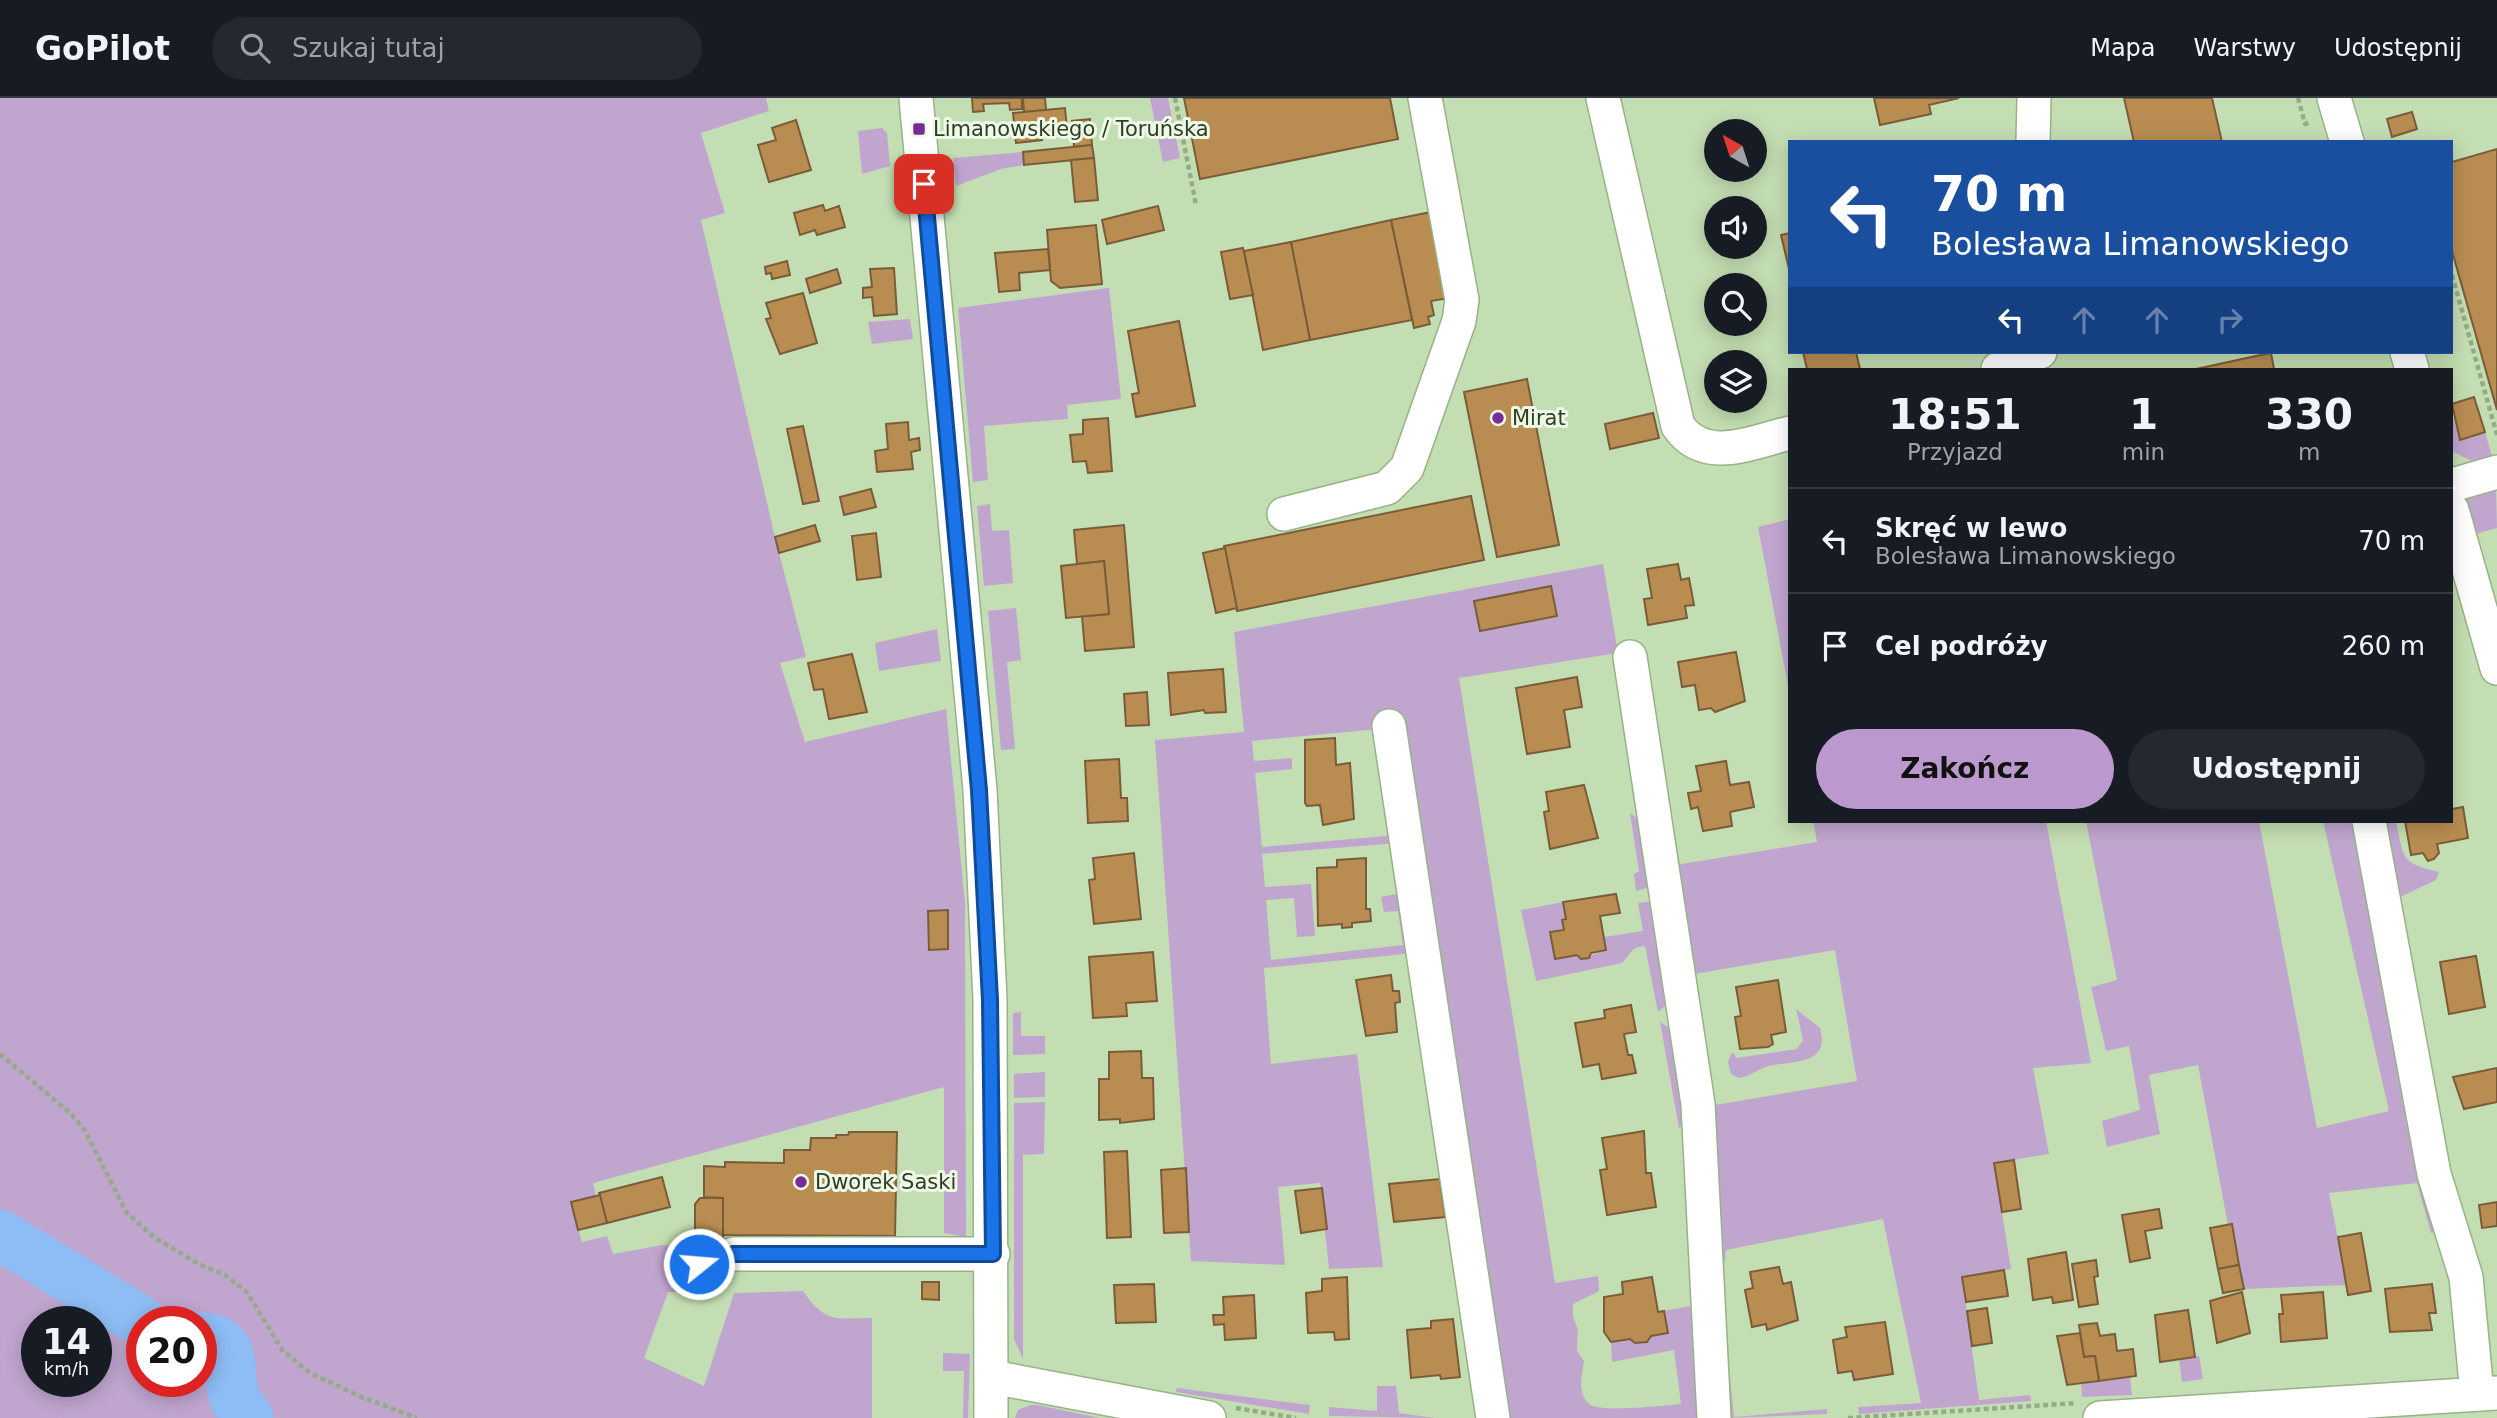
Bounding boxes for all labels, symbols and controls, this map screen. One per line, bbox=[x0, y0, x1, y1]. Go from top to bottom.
search box bbox=[212, 17, 702, 80]
text: GoPilot bbox=[35, 29, 170, 68]
icon: search bbox=[236, 29, 274, 67]
text: Szukaj tutaj bbox=[292, 33, 445, 63]
text: Mapa bbox=[2090, 34, 2156, 62]
text: Warstwy bbox=[2194, 34, 2296, 62]
text: Udostępnij bbox=[2334, 34, 2462, 62]
place label: Limanowskiego / Toruńska bbox=[933, 117, 1209, 141]
north arrow bbox=[1704, 119, 1768, 182]
map controls bbox=[1704, 119, 1767, 413]
marker: Limanowskiego / Toruńska bbox=[911, 121, 927, 137]
pin bbox=[894, 154, 954, 214]
icon: arrive bbox=[905, 165, 943, 203]
text: 70 m bbox=[1931, 166, 2067, 223]
icon: left bbox=[1816, 168, 1907, 259]
button: sound bbox=[1704, 196, 1767, 259]
text: Bolesława Limanowskiego bbox=[1931, 225, 2350, 263]
button: search bbox=[1704, 273, 1767, 336]
icon: left bbox=[1992, 301, 2030, 339]
icon: ahead bbox=[2065, 301, 2103, 339]
icon: ahead bbox=[2138, 301, 2176, 339]
icon: right bbox=[2211, 301, 2249, 339]
button: layers bbox=[1704, 350, 1767, 413]
text: 18:51 bbox=[1888, 390, 2022, 439]
text: 1 bbox=[2129, 390, 2158, 439]
text: 330 bbox=[2265, 390, 2353, 439]
place label: Mirat bbox=[1512, 406, 1566, 430]
marker: Mirat bbox=[1490, 410, 1506, 426]
text: Przyjazd bbox=[1907, 439, 2003, 465]
text: min bbox=[2122, 439, 2165, 465]
text: m bbox=[2298, 439, 2320, 465]
text: Skręć w lewo bbox=[1875, 513, 2067, 543]
icon: left bbox=[1816, 522, 1854, 560]
text: 70 m bbox=[2358, 526, 2425, 556]
text: Bolesława Limanowskiego bbox=[1875, 543, 2176, 569]
icon: arrive bbox=[1816, 627, 1854, 665]
text: Cel podróży bbox=[1875, 631, 2048, 661]
text: 260 m bbox=[2342, 631, 2425, 661]
button: Zakończ bbox=[1816, 729, 2114, 809]
button: Udostępnij bbox=[2128, 729, 2425, 809]
place label: Dworek Saski bbox=[815, 1170, 956, 1194]
marker: Dworek Saski bbox=[793, 1174, 809, 1190]
position arrow bbox=[662, 1227, 736, 1301]
speed limit sign: 20 bbox=[126, 1306, 217, 1397]
text: 14 bbox=[42, 1322, 91, 1362]
text: km/h bbox=[44, 1358, 89, 1379]

